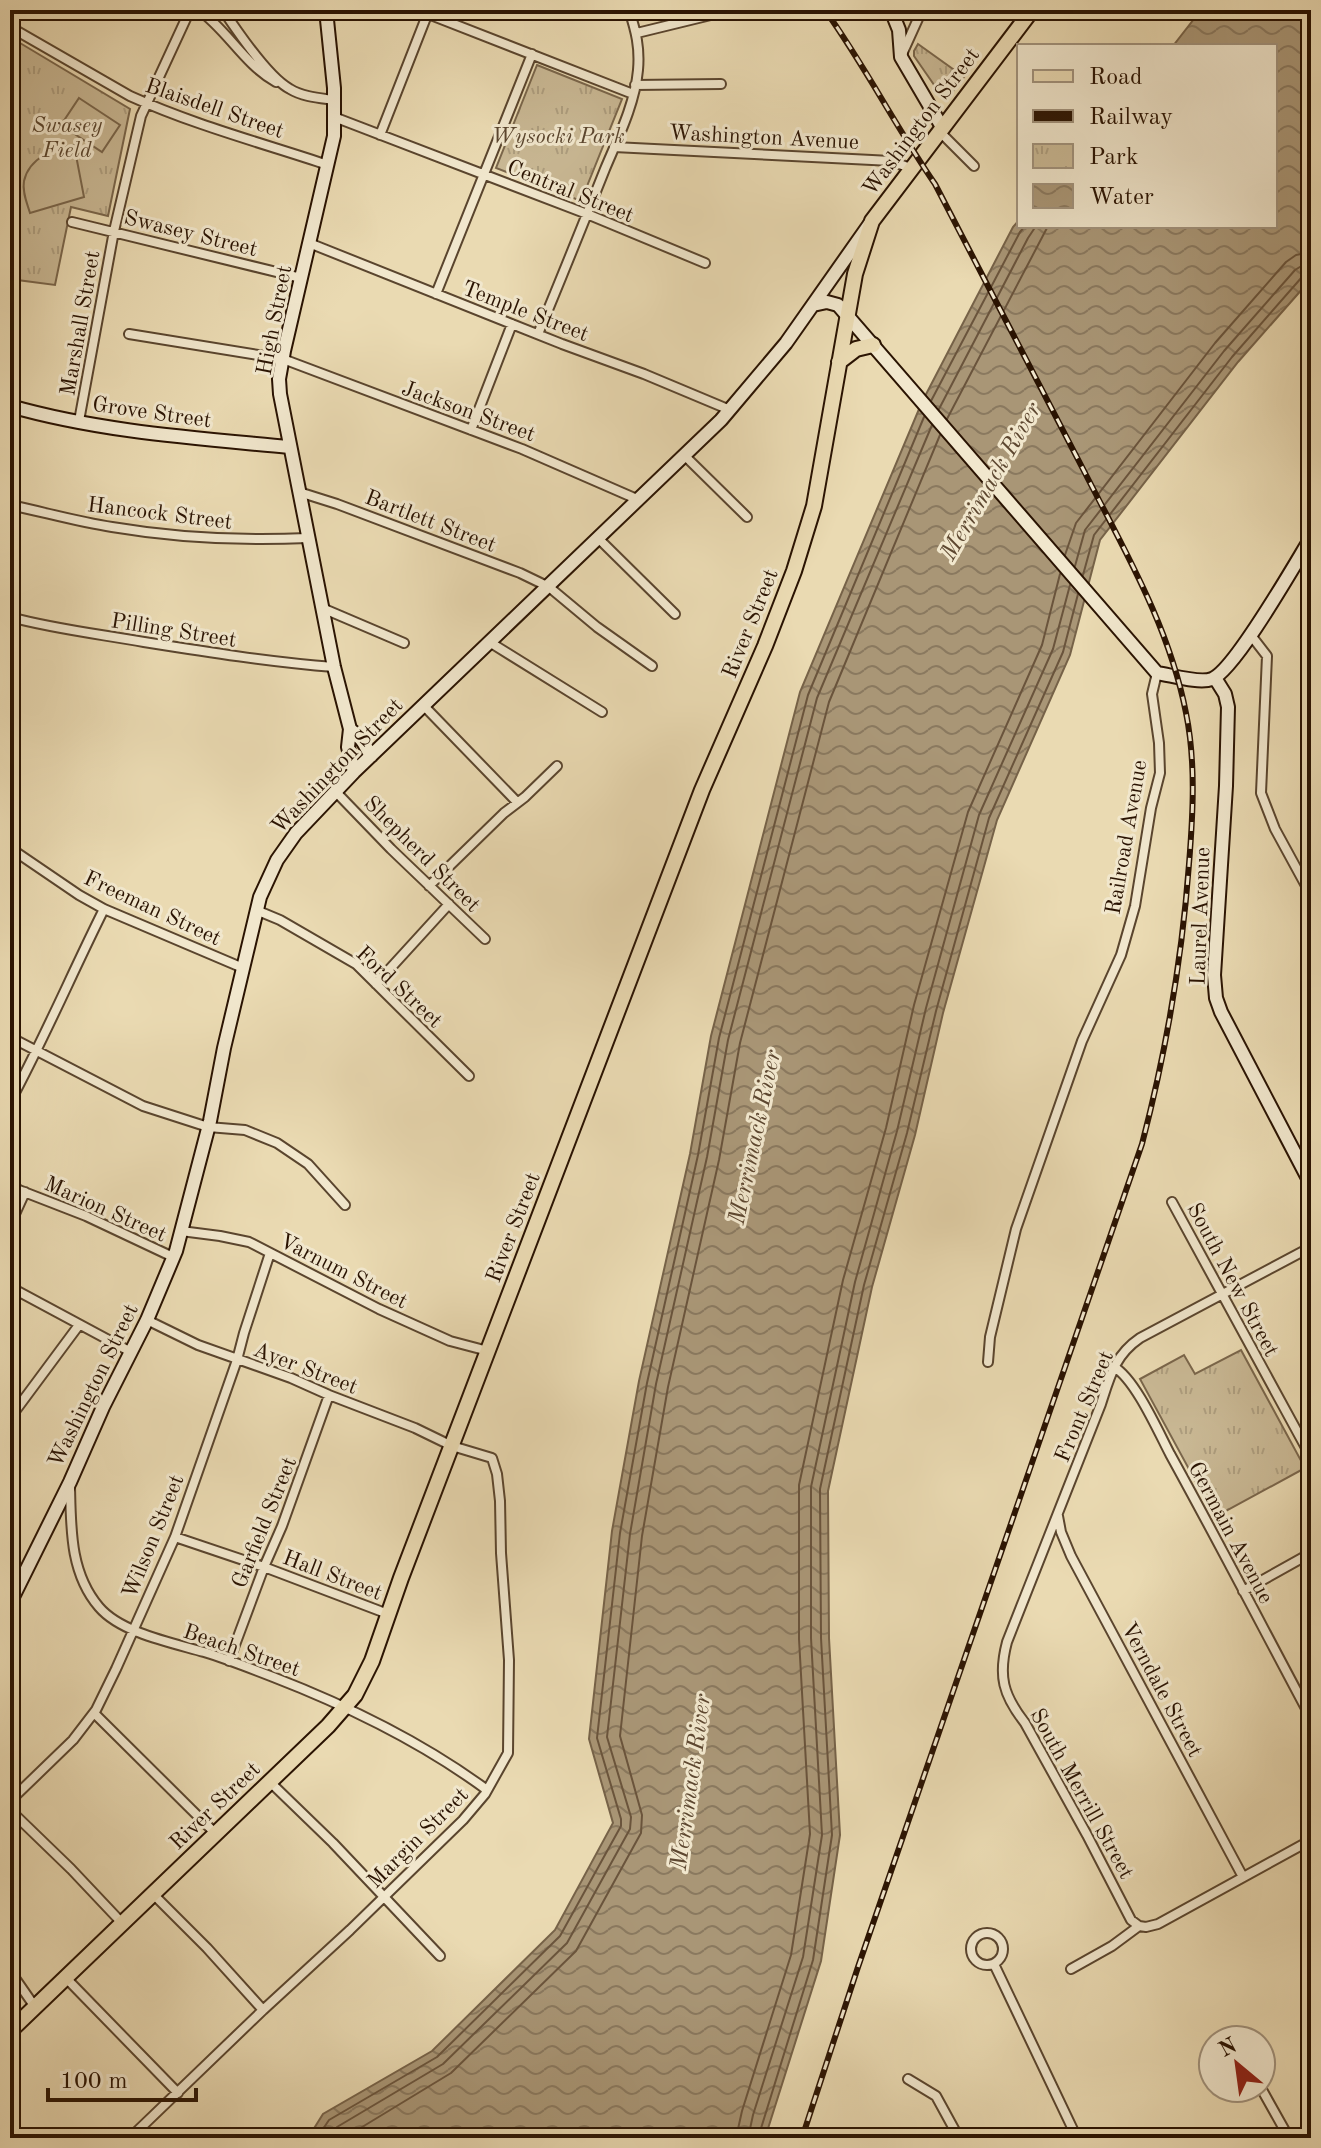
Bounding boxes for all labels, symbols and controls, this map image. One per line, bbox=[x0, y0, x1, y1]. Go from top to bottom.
street label: Washington Street bbox=[859, 44, 984, 200]
legend bbox=[1017, 44, 1277, 228]
text: Road bbox=[1089, 66, 1142, 90]
street label: Blaisdell Street bbox=[142, 75, 287, 143]
text: Railway bbox=[1089, 106, 1173, 130]
park label: Swasey Field bbox=[32, 115, 103, 162]
street label: Washington Avenue bbox=[668, 122, 860, 154]
park label: Wysocki Park bbox=[491, 126, 625, 148]
text: Park bbox=[1089, 146, 1138, 170]
street label: Central Street bbox=[504, 156, 637, 227]
text: Water bbox=[1089, 186, 1154, 210]
street label: Swasey Street bbox=[122, 207, 259, 261]
street label: Marshall Street bbox=[57, 249, 105, 398]
street label: High Street bbox=[254, 264, 296, 377]
street label: Temple Street bbox=[459, 278, 592, 346]
street label: Jackson Street bbox=[398, 377, 538, 446]
street label: Grove Street bbox=[91, 394, 213, 432]
water label: Merrimack River bbox=[936, 399, 1047, 566]
street label: Bartlett Street bbox=[362, 487, 499, 557]
street label: Hancock Street bbox=[86, 494, 234, 534]
street label: River Street bbox=[719, 566, 783, 682]
street label: Pilling Street bbox=[109, 610, 238, 652]
street label: Washington Street bbox=[267, 694, 407, 838]
street label: Railroad Avenue bbox=[1103, 758, 1151, 916]
street label: Shepherd Street bbox=[359, 792, 484, 917]
street label: Laurel Avenue bbox=[1188, 846, 1214, 986]
street label: Freeman Street bbox=[80, 867, 224, 950]
street label: Ford Street bbox=[351, 942, 446, 1033]
water label: Merrimack River bbox=[726, 1047, 786, 1228]
street label: River Street bbox=[483, 1170, 545, 1286]
street label: Marion Street bbox=[41, 1173, 170, 1247]
street label: South New Street bbox=[1182, 1199, 1282, 1360]
street label: Varnum Street bbox=[275, 1230, 411, 1314]
street label: Washington Street bbox=[45, 1301, 143, 1471]
street label: Ayer Street bbox=[250, 1339, 361, 1399]
street label: Front Street bbox=[1051, 1348, 1118, 1466]
street label: Garfield Street bbox=[229, 1454, 301, 1591]
street label: Germain Avenue bbox=[1184, 1458, 1277, 1607]
street label: Wilson Street bbox=[119, 1472, 189, 1602]
street label: Hall Street bbox=[280, 1547, 385, 1605]
street label: Verndale Street bbox=[1117, 1619, 1206, 1761]
street label: Beach Street bbox=[180, 1621, 303, 1681]
water label: Merrimack River bbox=[668, 1692, 716, 1873]
street label: South Merrill Street bbox=[1025, 1705, 1137, 1883]
street label: River Street bbox=[166, 1758, 265, 1855]
street label: Margin Street bbox=[364, 1784, 473, 1893]
north arrow bbox=[1197, 2024, 1277, 2104]
text: N bbox=[1216, 2034, 1241, 2062]
scale bar bbox=[48, 2052, 196, 2102]
text: 100 m bbox=[60, 2070, 128, 2094]

